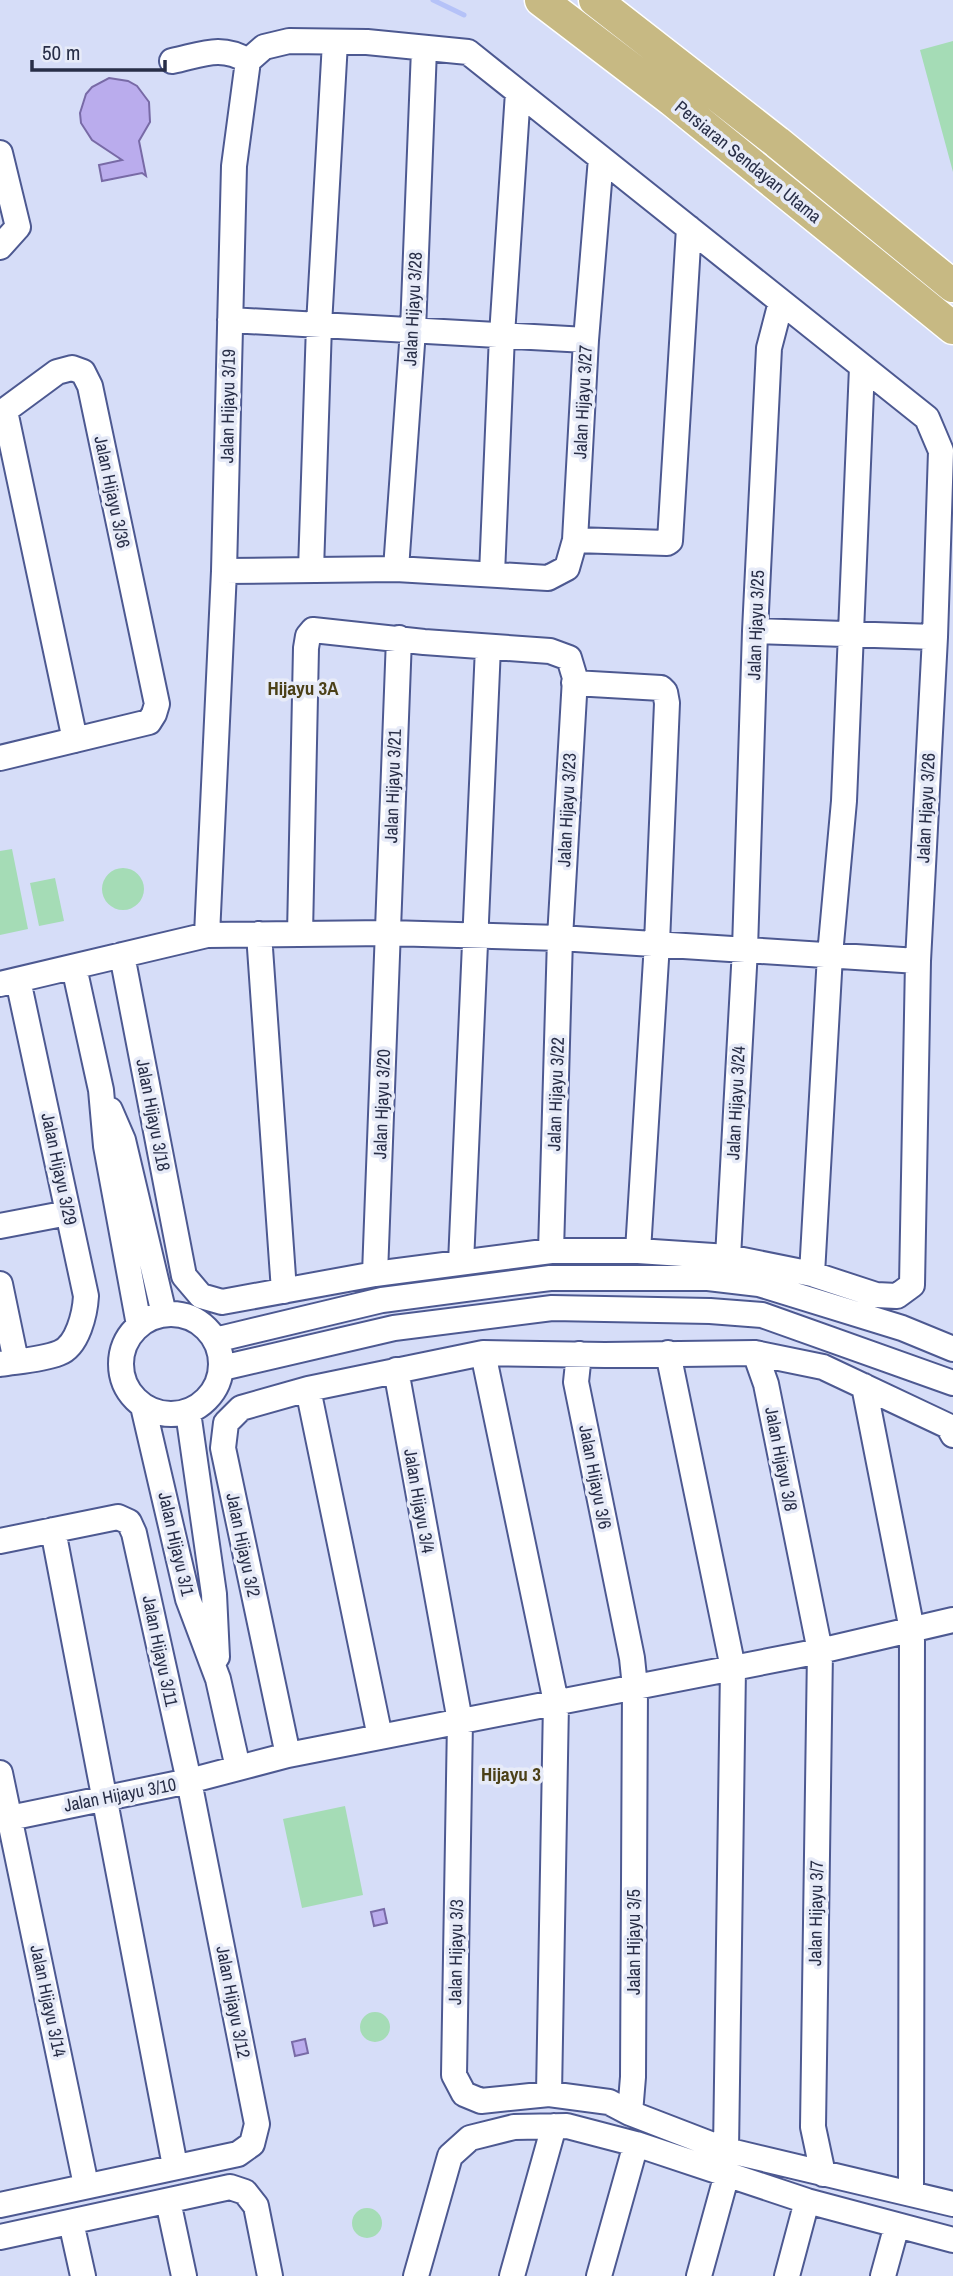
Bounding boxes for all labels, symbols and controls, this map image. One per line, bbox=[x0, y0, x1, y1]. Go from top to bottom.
scale bar bbox=[32, 28, 164, 72]
text: 50 m bbox=[42, 38, 80, 67]
street label: Persiaran Sendayan Utama bbox=[670, 95, 827, 229]
street label: Jalan Hijayu 3/28 bbox=[397, 251, 428, 367]
street label: Jalan Hijayu 3/27 bbox=[567, 344, 598, 460]
street label: Jalan Hijayu 3/19 bbox=[214, 349, 241, 463]
street label: Jalan Hijayu 3/36 bbox=[88, 434, 137, 550]
street label: Jalan Hjayu 3/25 bbox=[741, 570, 770, 680]
district label: Hijayu 3A bbox=[267, 675, 339, 701]
street label: Jalan Hijayu 3/21 bbox=[378, 728, 407, 843]
street label: Jalan Hijayu 3/23 bbox=[551, 752, 582, 868]
street label: Jalan Hjayu 3/26 bbox=[910, 752, 941, 864]
street label: Jalan Hijayu 3/22 bbox=[541, 1037, 570, 1151]
street label: Jalan Hijayu 3/24 bbox=[720, 1045, 751, 1161]
street label: Jalan Hjayu 3/20 bbox=[367, 1049, 396, 1159]
street label: Jalan Hijayu 3/18 bbox=[130, 1057, 177, 1173]
street label: Jalan Hijayu 3/29 bbox=[35, 1111, 84, 1227]
street label: Jalan Hijayu 3/8 bbox=[759, 1405, 804, 1513]
street label: Jalan Hijayu 3/6 bbox=[573, 1423, 618, 1531]
street label: Jalan Hijayu 3/4 bbox=[398, 1447, 441, 1555]
street label: Jalan Hijayu 3/1 bbox=[152, 1490, 201, 1599]
street label: Jalan Hijayu 3/2 bbox=[220, 1491, 267, 1599]
street label: Jalan Hijayu 3/11 bbox=[137, 1593, 185, 1710]
district label: Hijayu 3 bbox=[481, 1761, 541, 1787]
street label: Jalan Hijayu 3/10 bbox=[62, 1771, 178, 1818]
street label: Jalan Hijayu 3/7 bbox=[802, 1860, 829, 1966]
street label: Jalan Hijayu 3/5 bbox=[621, 1889, 646, 1995]
street label: Jalan Hijayu 3/3 bbox=[442, 1899, 469, 2005]
street label: Jalan Hijayu 3/14 bbox=[24, 1943, 73, 2059]
street label: Jalan Hijayu 3/12 bbox=[210, 1944, 257, 2060]

